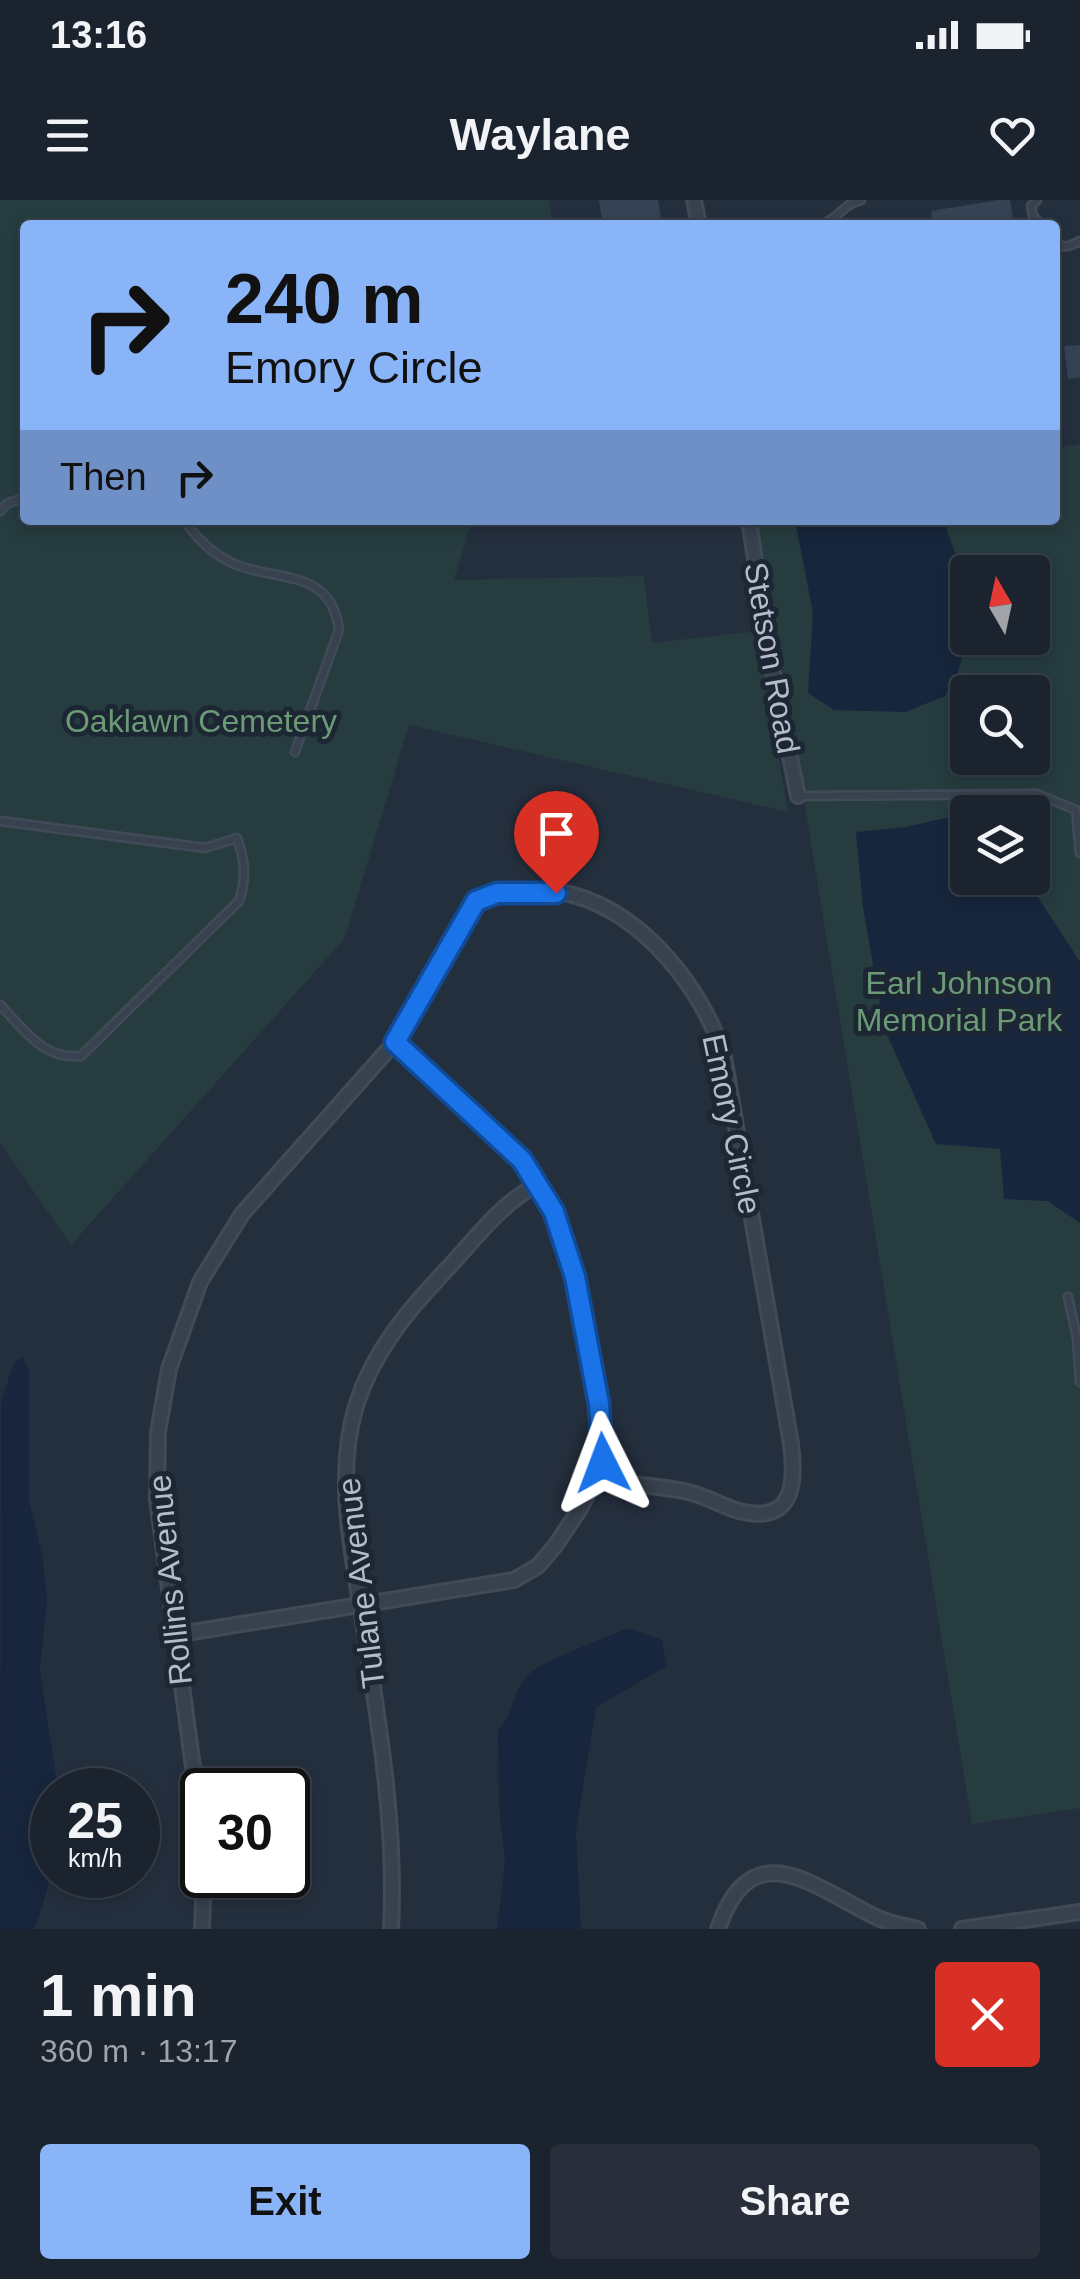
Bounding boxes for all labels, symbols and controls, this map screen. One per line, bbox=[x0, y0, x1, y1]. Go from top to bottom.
text: 13:16 bbox=[50, 14, 147, 56]
icon: menu bbox=[40, 108, 95, 163]
icon: heart bbox=[985, 108, 1040, 163]
text: Waylane bbox=[450, 109, 630, 160]
icon: right bbox=[60, 260, 190, 390]
text: 240 m bbox=[225, 260, 423, 338]
text: Emory Circle bbox=[225, 342, 483, 393]
icon: right bbox=[167, 450, 222, 505]
text: Then bbox=[60, 456, 147, 498]
north arrow bbox=[950, 555, 1050, 655]
map controls bbox=[950, 555, 1050, 895]
street label: Stetson Road bbox=[737, 559, 807, 757]
button: search bbox=[950, 675, 1050, 775]
park label: Oaklawn Cemetery bbox=[65, 703, 337, 739]
pin bbox=[514, 791, 599, 894]
button: layers bbox=[950, 795, 1050, 895]
icon: arrive bbox=[529, 806, 584, 861]
park label: Earl Johnson Memorial Park bbox=[856, 965, 1063, 1038]
street label: Emory Circle bbox=[695, 1031, 769, 1217]
position arrow bbox=[551, 1411, 655, 1515]
street label: Rollins Avenue bbox=[141, 1473, 199, 1687]
street label: Tulane Avenue bbox=[330, 1476, 392, 1690]
speed limit sign: 30 bbox=[180, 1768, 310, 1898]
text: 25 bbox=[67, 1793, 123, 1849]
text: km/h bbox=[68, 1844, 122, 1872]
text: 1 min bbox=[40, 1962, 197, 2029]
button: close bbox=[935, 1962, 1040, 2067]
text: 360 m · 13:17 bbox=[40, 2033, 237, 2069]
button: Exit bbox=[40, 2144, 530, 2259]
button: Share bbox=[550, 2144, 1040, 2259]

